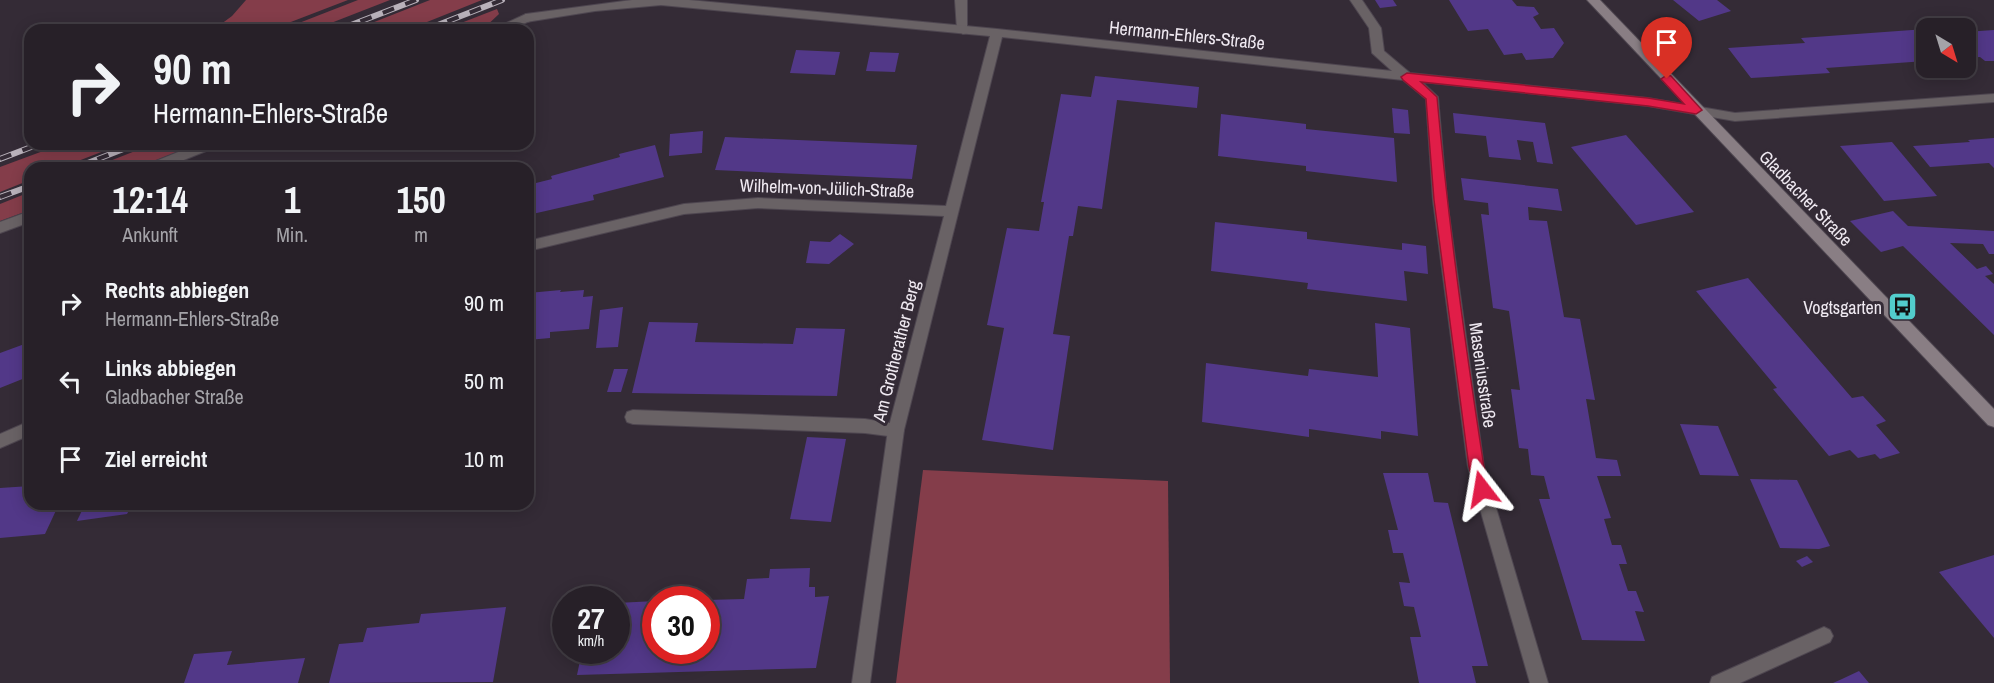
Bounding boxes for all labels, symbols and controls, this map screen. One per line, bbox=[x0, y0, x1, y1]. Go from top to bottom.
street label: Hermann-Ehlers-Straße bbox=[1108, 14, 1266, 56]
pin bbox=[1641, 17, 1692, 79]
north arrow bbox=[1916, 18, 1976, 78]
map controls bbox=[1916, 18, 1976, 78]
icon: arrive bbox=[1650, 26, 1683, 59]
text: 90 m bbox=[153, 41, 232, 97]
icon: right bbox=[54, 48, 132, 126]
text: Hermann-Ehlers-Straße bbox=[153, 95, 388, 131]
street label: Gladbacher Straße bbox=[1754, 144, 1858, 252]
street label: Wilhelm-von-Jülich-Straße bbox=[739, 172, 915, 204]
text: 12:14 bbox=[112, 176, 188, 224]
text: 1 bbox=[284, 176, 300, 224]
text: 150 bbox=[396, 176, 446, 224]
text: Ankunft bbox=[122, 221, 178, 248]
text: Min. bbox=[276, 221, 308, 248]
text: m bbox=[414, 221, 428, 248]
text: Rechts abbiegen bbox=[105, 275, 249, 305]
street label: Am Grotherather Berg bbox=[866, 277, 926, 425]
icon: right bbox=[54, 287, 87, 320]
text: 90 m bbox=[464, 288, 504, 318]
bus stop icon: Vogtsgarten bbox=[1887, 291, 1919, 323]
place label: Vogtsgarten bbox=[1803, 295, 1882, 320]
text: Hermann-Ehlers-Straße bbox=[105, 305, 279, 332]
street label: Maseniusstraße bbox=[1463, 321, 1503, 429]
text: Links abbiegen bbox=[105, 353, 236, 383]
icon: left bbox=[54, 365, 87, 398]
text: 50 m bbox=[464, 366, 504, 396]
text: Gladbacher Straße bbox=[105, 383, 244, 410]
icon: arrive bbox=[54, 443, 87, 476]
text: Ziel erreicht bbox=[105, 444, 207, 474]
text: 10 m bbox=[464, 444, 504, 474]
position arrow bbox=[1450, 457, 1514, 521]
speed limit sign: 30 bbox=[642, 586, 720, 664]
text: 27 bbox=[577, 598, 605, 638]
text: km/h bbox=[578, 630, 604, 651]

